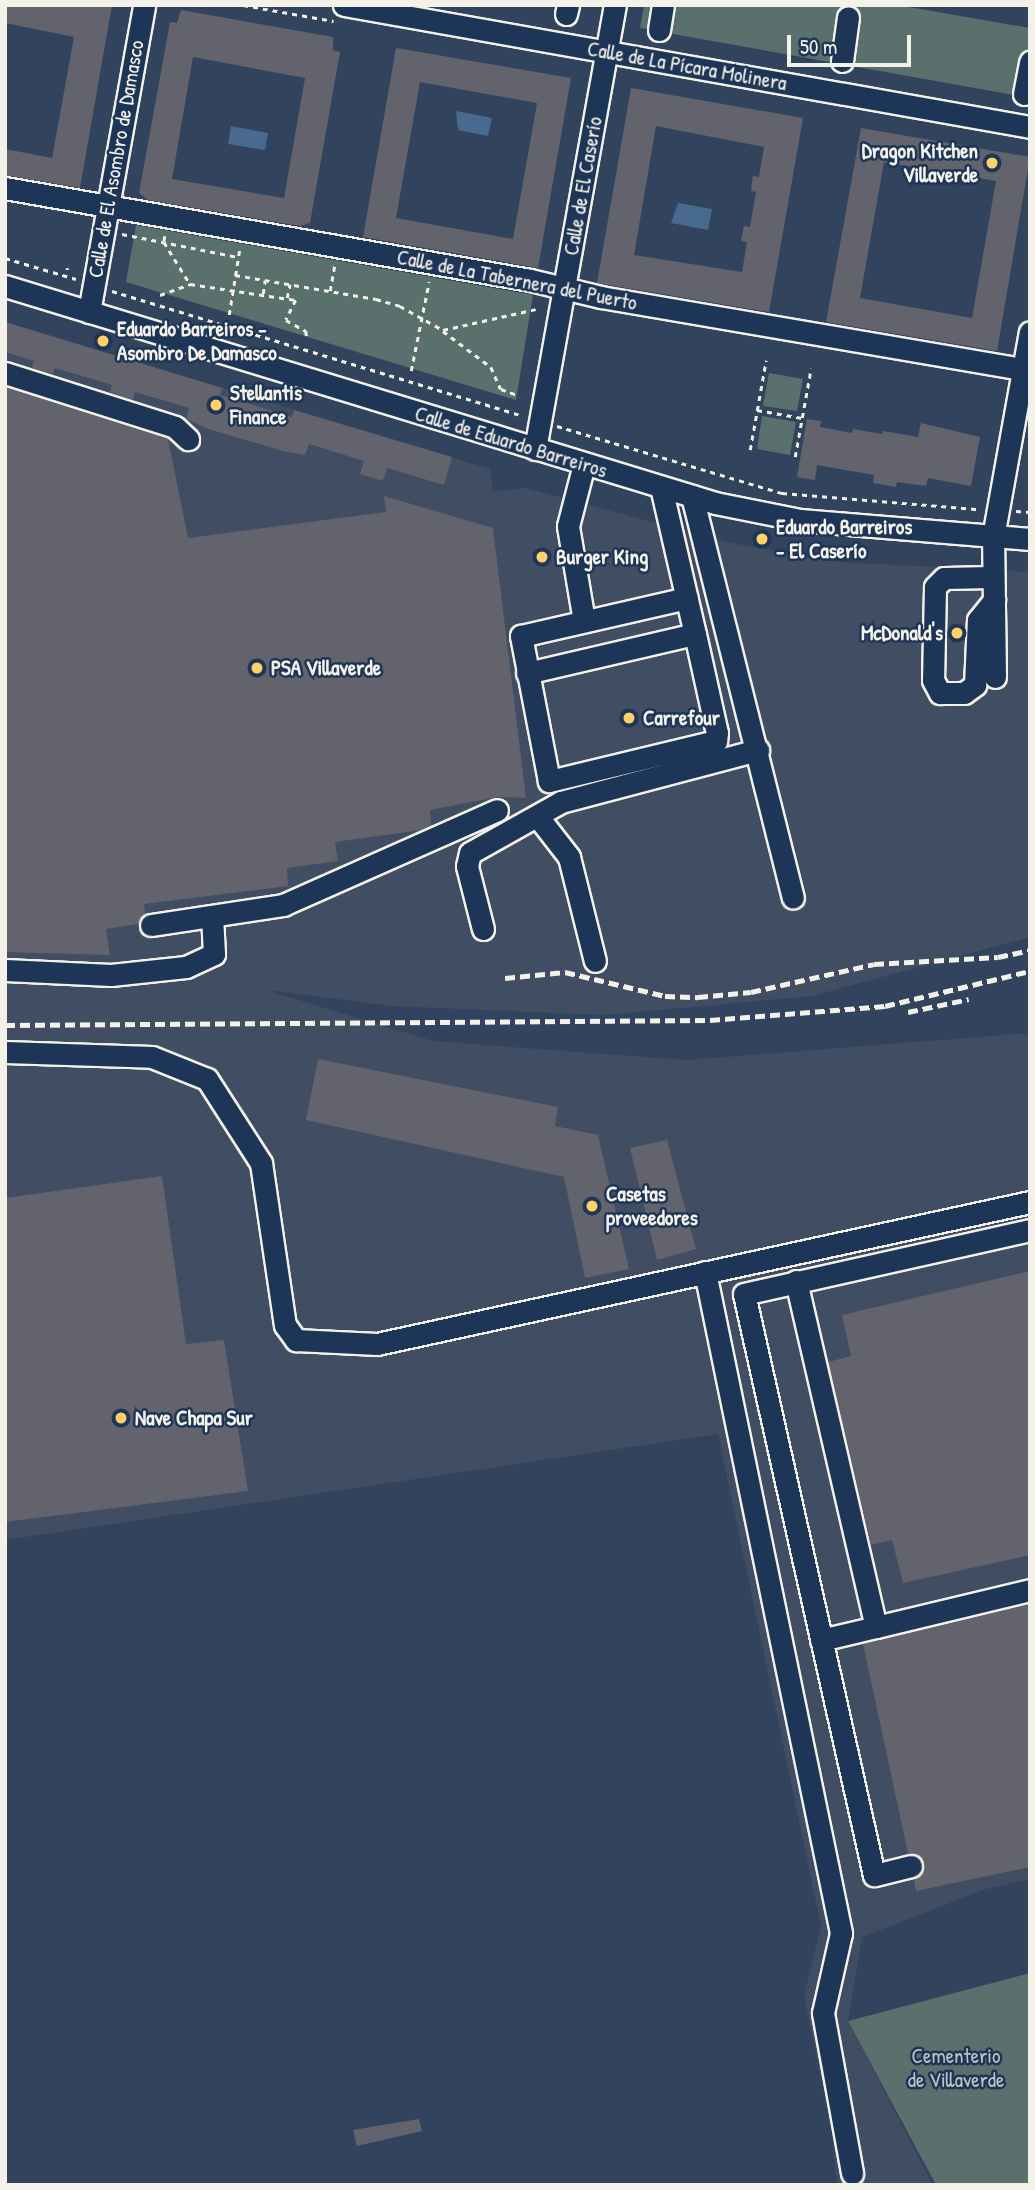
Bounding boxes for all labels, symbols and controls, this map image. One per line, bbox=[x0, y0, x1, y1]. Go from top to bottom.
scale bar bbox=[790, 21, 914, 65]
text: 50 m bbox=[800, 32, 837, 61]
street label: Calle de La Pícara Molinera bbox=[585, 36, 789, 96]
street label: Calle de El Asombro de Damasco bbox=[83, 38, 149, 280]
street label: Calle de El Caserío bbox=[558, 115, 608, 257]
place label: Dragon Kitchen Villaverde bbox=[862, 138, 978, 188]
marker: Dragon Kitchen Villaverde bbox=[984, 155, 1000, 171]
street label: Calle de La Tabernera del Puerto bbox=[395, 244, 639, 316]
place label: Eduardo Barreiros - Asombro De Damasco bbox=[117, 316, 277, 366]
marker: Eduardo Barreiros - Asombro De Damasco bbox=[95, 333, 111, 349]
place label: Stellantis Finance bbox=[230, 380, 302, 430]
marker: Stellantis Finance bbox=[208, 397, 224, 413]
street label: Calle de Eduardo Barreiros bbox=[412, 401, 610, 483]
place label: Eduardo Barreiros - El Caserío bbox=[776, 514, 912, 564]
marker: Eduardo Barreiros - El Caserío bbox=[754, 531, 770, 547]
place label: Burger King bbox=[556, 544, 648, 570]
marker: Burger King bbox=[534, 549, 550, 565]
place label: McDonald's bbox=[861, 620, 943, 646]
marker: McDonald's bbox=[949, 625, 965, 641]
place label: PSA Villaverde bbox=[271, 655, 381, 681]
marker: PSA Villaverde bbox=[249, 660, 265, 676]
place label: Carrefour bbox=[643, 705, 720, 731]
marker: Carrefour bbox=[621, 710, 637, 726]
place label: Casetas proveedores bbox=[606, 1181, 698, 1231]
marker: Casetas proveedores bbox=[584, 1198, 600, 1214]
place label: Nave Chapa Sur bbox=[135, 1405, 253, 1431]
marker: Nave Chapa Sur bbox=[113, 1410, 129, 1426]
park label: Cementerio de Villaverde bbox=[908, 2043, 1004, 2093]

